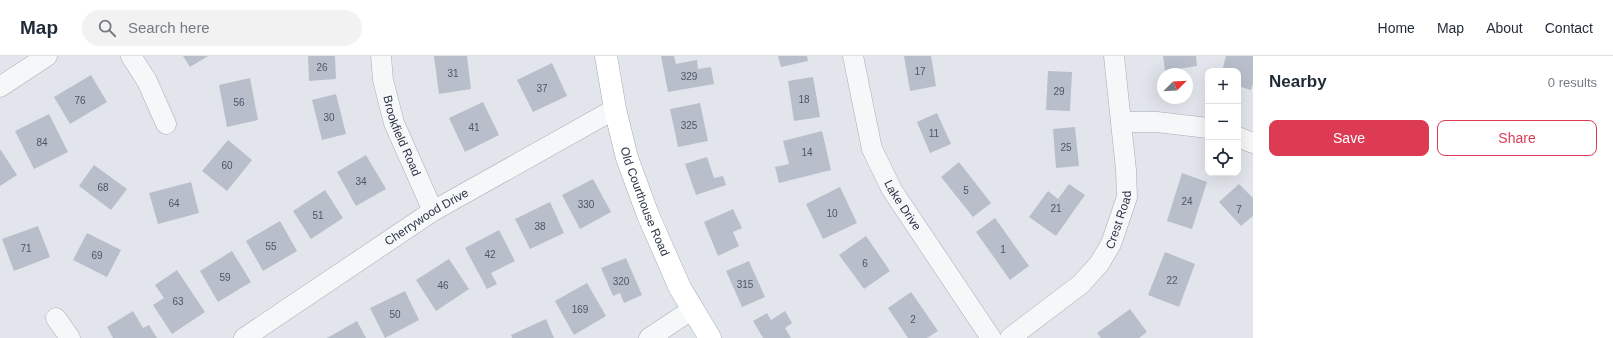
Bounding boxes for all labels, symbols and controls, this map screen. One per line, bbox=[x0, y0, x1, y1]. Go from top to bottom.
search box bbox=[82, 10, 362, 46]
text: Map bbox=[20, 17, 58, 38]
icon: search bbox=[96, 17, 118, 39]
text: Search here bbox=[128, 19, 210, 36]
text: Home bbox=[1378, 20, 1415, 36]
text: Map bbox=[1437, 20, 1464, 36]
text: About bbox=[1486, 20, 1523, 36]
text: Contact bbox=[1545, 20, 1593, 36]
house number: 26 bbox=[316, 62, 328, 73]
house number: 17 bbox=[914, 66, 926, 77]
house number: 31 bbox=[447, 68, 459, 79]
north arrow bbox=[1157, 68, 1193, 104]
map controls bbox=[1205, 68, 1241, 176]
button: + bbox=[1205, 68, 1241, 104]
house number: 329 bbox=[681, 71, 698, 82]
text: Nearby bbox=[1269, 72, 1327, 91]
text: 0 results bbox=[1548, 75, 1597, 90]
house number: 37 bbox=[536, 83, 548, 94]
house number: 29 bbox=[1053, 86, 1065, 97]
street label: Brookfield Road bbox=[380, 94, 424, 178]
house number: 18 bbox=[798, 94, 810, 105]
house number: 76 bbox=[74, 95, 86, 106]
house number: 56 bbox=[233, 97, 245, 108]
button: − bbox=[1205, 104, 1241, 140]
house number: 30 bbox=[323, 112, 335, 123]
house number: 325 bbox=[681, 120, 698, 131]
button: Save bbox=[1269, 120, 1429, 156]
button: Share bbox=[1437, 120, 1597, 156]
house number: 41 bbox=[468, 122, 480, 133]
house number: 11 bbox=[929, 128, 940, 139]
house number: 84 bbox=[36, 137, 48, 148]
button: locate bbox=[1205, 140, 1241, 176]
house number: 25 bbox=[1060, 142, 1072, 153]
street label: Old Courthouse Road bbox=[618, 145, 672, 258]
house number: 14 bbox=[801, 147, 813, 158]
house number: 60 bbox=[221, 160, 233, 171]
house number: 34 bbox=[355, 176, 367, 187]
street label: Lake Drive bbox=[881, 178, 924, 233]
house number: 68 bbox=[97, 182, 109, 193]
street label: Cherrywood Drive bbox=[382, 185, 471, 248]
house number: 5 bbox=[963, 185, 969, 196]
street label: Crest Road bbox=[1103, 190, 1134, 252]
house number: 24 bbox=[1181, 196, 1193, 207]
house number: 64 bbox=[168, 198, 180, 209]
house number: 330 bbox=[578, 199, 595, 210]
house number: 21 bbox=[1050, 203, 1062, 214]
house number: 7 bbox=[1236, 204, 1242, 215]
house number: 10 bbox=[826, 208, 838, 219]
house number: 51 bbox=[312, 210, 324, 221]
house number: 38 bbox=[534, 221, 546, 232]
house number: 55 bbox=[265, 241, 277, 252]
house number: 71 bbox=[20, 243, 32, 254]
house number: 1 bbox=[1000, 244, 1006, 255]
house number: 42 bbox=[484, 249, 496, 260]
house number: 69 bbox=[91, 250, 103, 261]
house number: 6 bbox=[862, 258, 868, 269]
house number: 59 bbox=[219, 272, 231, 283]
house number: 22 bbox=[1166, 275, 1178, 286]
house number: 320 bbox=[613, 276, 630, 287]
house number: 315 bbox=[737, 279, 754, 290]
house number: 46 bbox=[437, 280, 449, 291]
house number: 63 bbox=[172, 296, 184, 307]
house number: 169 bbox=[572, 304, 589, 315]
house number: 50 bbox=[389, 309, 401, 320]
house number: 2 bbox=[910, 314, 916, 325]

